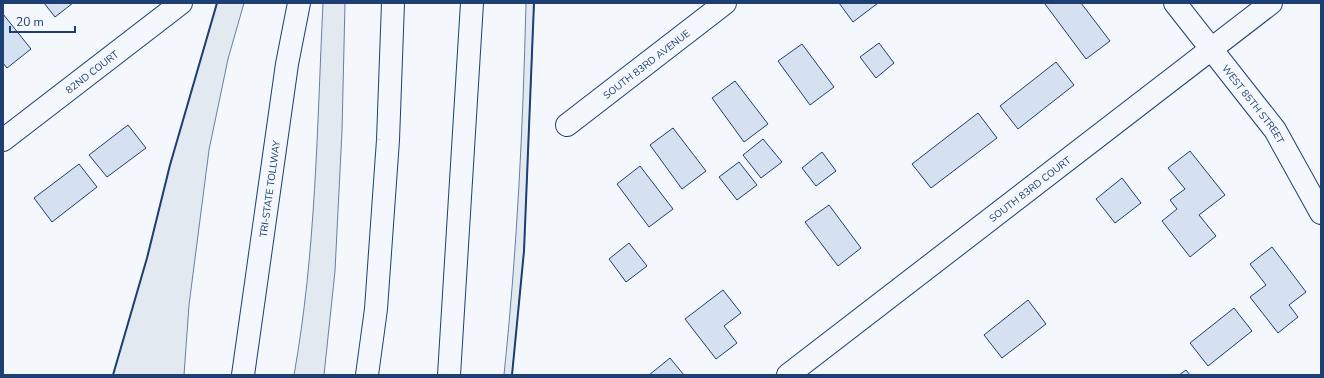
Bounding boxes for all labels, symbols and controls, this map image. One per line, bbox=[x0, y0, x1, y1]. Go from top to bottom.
scale bar bbox=[10, 8, 75, 34]
text: 20 m bbox=[16, 14, 44, 30]
street label: SOUTH 83RD AVENUE bbox=[601, 27, 693, 103]
street label: 82ND COURT bbox=[63, 48, 122, 97]
street label: WEST 85TH STREET bbox=[1218, 62, 1287, 146]
street label: TRI-STATE TOLLWAY bbox=[257, 139, 284, 238]
street label: SOUTH 83RD COURT bbox=[986, 154, 1074, 226]

